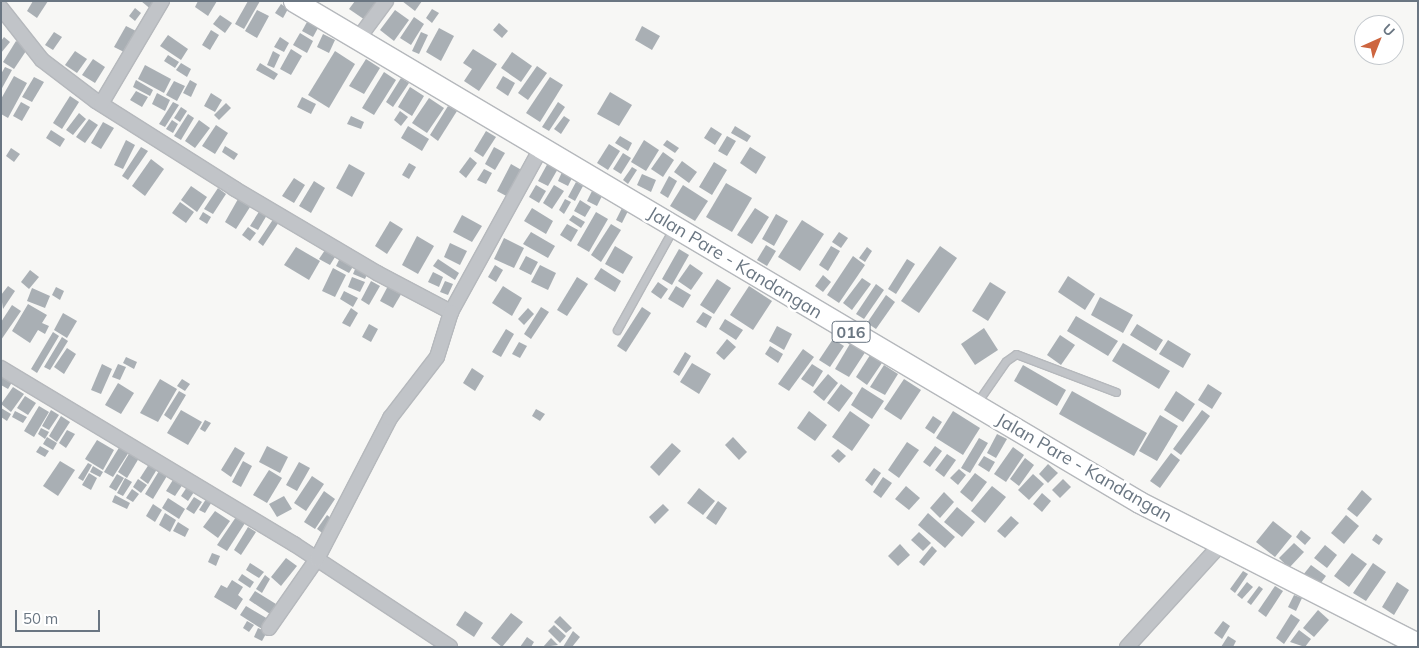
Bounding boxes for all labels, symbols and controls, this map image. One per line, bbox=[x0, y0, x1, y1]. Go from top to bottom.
north arrow bbox=[1354, 15, 1404, 65]
text: U bbox=[1379, 20, 1399, 40]
street label: Jalan Pare - Kandangan bbox=[644, 202, 826, 324]
road number: 016 bbox=[831, 318, 871, 346]
street label: Jalan Pare - Kandangan bbox=[992, 409, 1176, 527]
scale bar bbox=[18, 600, 102, 632]
text: 50 m bbox=[23, 609, 58, 628]

